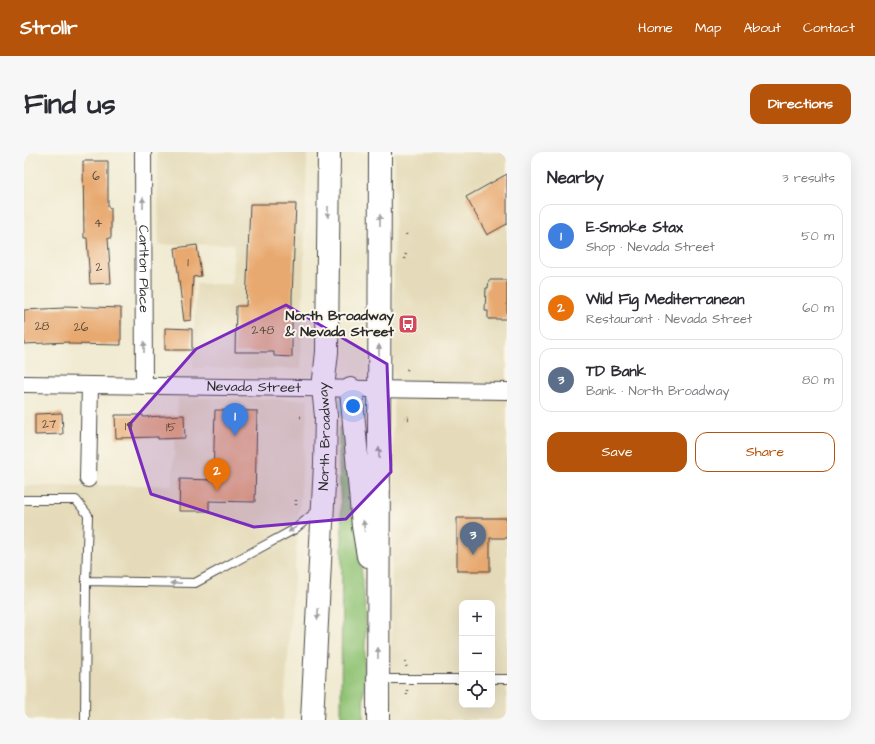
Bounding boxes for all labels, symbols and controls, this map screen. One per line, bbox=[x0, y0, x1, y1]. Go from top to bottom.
text: Strollr bbox=[20, 15, 78, 42]
text: Home bbox=[638, 18, 673, 38]
text: Map bbox=[695, 18, 721, 38]
text: About bbox=[743, 18, 781, 38]
text: Contact bbox=[803, 18, 855, 38]
button: Directions bbox=[750, 84, 851, 124]
text: Find us bbox=[24, 85, 115, 124]
text: Nearby bbox=[547, 166, 604, 190]
house number: 6 bbox=[92, 168, 100, 185]
text: 3 results bbox=[782, 169, 835, 187]
one-way arrow bbox=[140, 196, 146, 209]
one-way arrow bbox=[325, 206, 331, 219]
one-way arrow bbox=[376, 214, 383, 226]
house number: 4 bbox=[94, 215, 102, 232]
text: E-Smoke Stax bbox=[586, 217, 683, 238]
street label: Carlton Place bbox=[133, 225, 154, 313]
text: 1 bbox=[560, 227, 562, 245]
text: 50 m bbox=[801, 227, 834, 245]
text: Shop · Nevada Street bbox=[586, 238, 715, 256]
house number: 1 bbox=[187, 254, 189, 271]
house number: 2 bbox=[96, 259, 103, 276]
text: Wild Fig Mediterranean bbox=[586, 289, 744, 310]
text: 2 bbox=[557, 299, 565, 317]
text: 60 m bbox=[802, 299, 834, 317]
place label: North Broadway & Nevada Street bbox=[284, 306, 394, 342]
text: Restaurant · Nevada Street bbox=[586, 310, 752, 328]
bus stop icon: North Broadway & Nevada Street bbox=[397, 313, 419, 335]
house number: 28 bbox=[35, 318, 50, 335]
house number: 26 bbox=[74, 319, 89, 336]
house number: 248 bbox=[252, 322, 275, 339]
one-way arrow bbox=[141, 340, 147, 353]
one-way arrow bbox=[376, 343, 382, 356]
text: TD Bank bbox=[586, 361, 646, 382]
text: 3 bbox=[558, 371, 564, 389]
text: 80 m bbox=[802, 371, 834, 389]
street label: Nevada Street bbox=[207, 377, 301, 398]
street label: North Broadway bbox=[313, 381, 336, 491]
text: Bank · North Broadway bbox=[586, 382, 729, 400]
your location bbox=[343, 396, 363, 416]
pin: 1 bbox=[222, 403, 248, 436]
house number: 27 bbox=[42, 416, 57, 433]
house number: 19 bbox=[125, 418, 133, 435]
house number: 15 bbox=[166, 419, 177, 436]
button: Save bbox=[547, 432, 687, 472]
button: Share bbox=[695, 432, 835, 472]
one-way arrow bbox=[376, 446, 382, 459]
pin: 2 bbox=[204, 458, 230, 491]
one-way arrow bbox=[360, 520, 367, 532]
pin: 3 bbox=[460, 522, 486, 555]
one-way arrow bbox=[287, 526, 298, 533]
one-way arrow bbox=[169, 580, 182, 586]
map controls bbox=[459, 600, 495, 708]
button: + bbox=[459, 600, 495, 636]
one-way arrow bbox=[314, 608, 321, 620]
button: − bbox=[459, 636, 495, 672]
one-way arrow bbox=[375, 646, 381, 659]
button: locate bbox=[459, 672, 495, 708]

